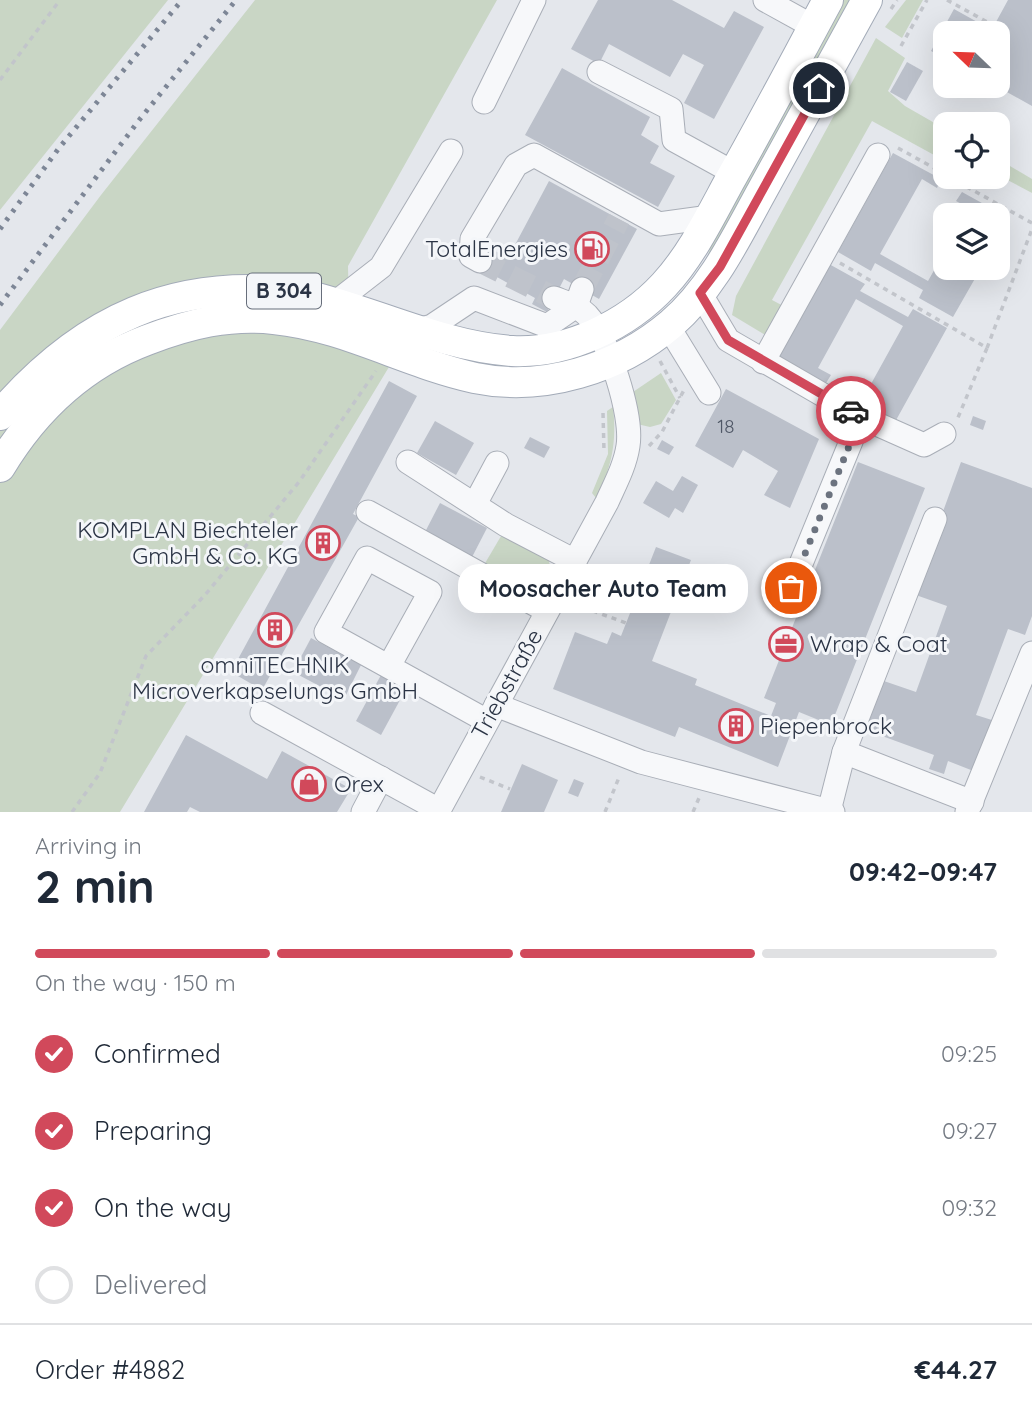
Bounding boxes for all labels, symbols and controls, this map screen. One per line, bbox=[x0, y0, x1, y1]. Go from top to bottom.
north arrow bbox=[933, 21, 1010, 98]
map controls bbox=[933, 21, 1010, 280]
pin bbox=[789, 58, 849, 118]
icon: home bbox=[800, 69, 838, 107]
button: locate bbox=[933, 112, 1010, 189]
button: layers bbox=[933, 203, 1010, 280]
fuel station icon: TotalEnergies bbox=[573, 230, 611, 268]
place label: TotalEnergies bbox=[425, 234, 568, 263]
road number: B 304 bbox=[247, 274, 321, 308]
courier bbox=[816, 376, 886, 446]
icon: car bbox=[832, 392, 870, 430]
house number: 18 bbox=[717, 414, 735, 438]
place label: KOMPLAN Biechteler GmbH & Co. KG bbox=[77, 515, 298, 570]
building icon: KOMPLAN Biechteler GmbH & Co. KG bbox=[304, 524, 342, 562]
pin bbox=[761, 558, 821, 618]
callout: Moosacher Auto Team bbox=[458, 564, 749, 612]
icon: bag bbox=[772, 569, 810, 607]
text: Moosacher Auto Team bbox=[479, 574, 727, 603]
building icon: omniTECHNIK Microverkapselungs GmbH bbox=[256, 611, 294, 649]
street label: Triebstraße bbox=[464, 624, 549, 744]
office icon: Wrap & Coat bbox=[767, 625, 805, 663]
place label: Wrap & Coat bbox=[810, 629, 948, 658]
place label: omniTECHNIK Microverkapselungs GmbH bbox=[132, 650, 418, 705]
building icon: Piepenbrock bbox=[717, 707, 755, 745]
place label: Piepenbrock bbox=[760, 711, 892, 740]
shop icon: Orex bbox=[290, 765, 328, 803]
place label: Orex bbox=[334, 769, 384, 798]
text: Arriving in bbox=[35, 831, 142, 860]
text: 09:42–09:47 bbox=[849, 855, 997, 888]
text: 2 min bbox=[35, 857, 155, 915]
text: On the way · 150 m bbox=[35, 968, 236, 997]
icon: check bbox=[35, 1035, 73, 1073]
text: Confirmed bbox=[94, 1037, 221, 1070]
text: 09:25 bbox=[941, 1039, 997, 1068]
icon: check bbox=[35, 1112, 73, 1150]
text: Preparing bbox=[94, 1114, 212, 1147]
text: 09:27 bbox=[942, 1116, 997, 1145]
icon: check bbox=[35, 1189, 73, 1227]
text: On the way bbox=[94, 1191, 232, 1224]
text: 09:32 bbox=[941, 1193, 997, 1222]
text: Delivered bbox=[94, 1268, 207, 1301]
text: Order #4882 bbox=[35, 1353, 185, 1386]
text: €44.27 bbox=[915, 1353, 997, 1386]

